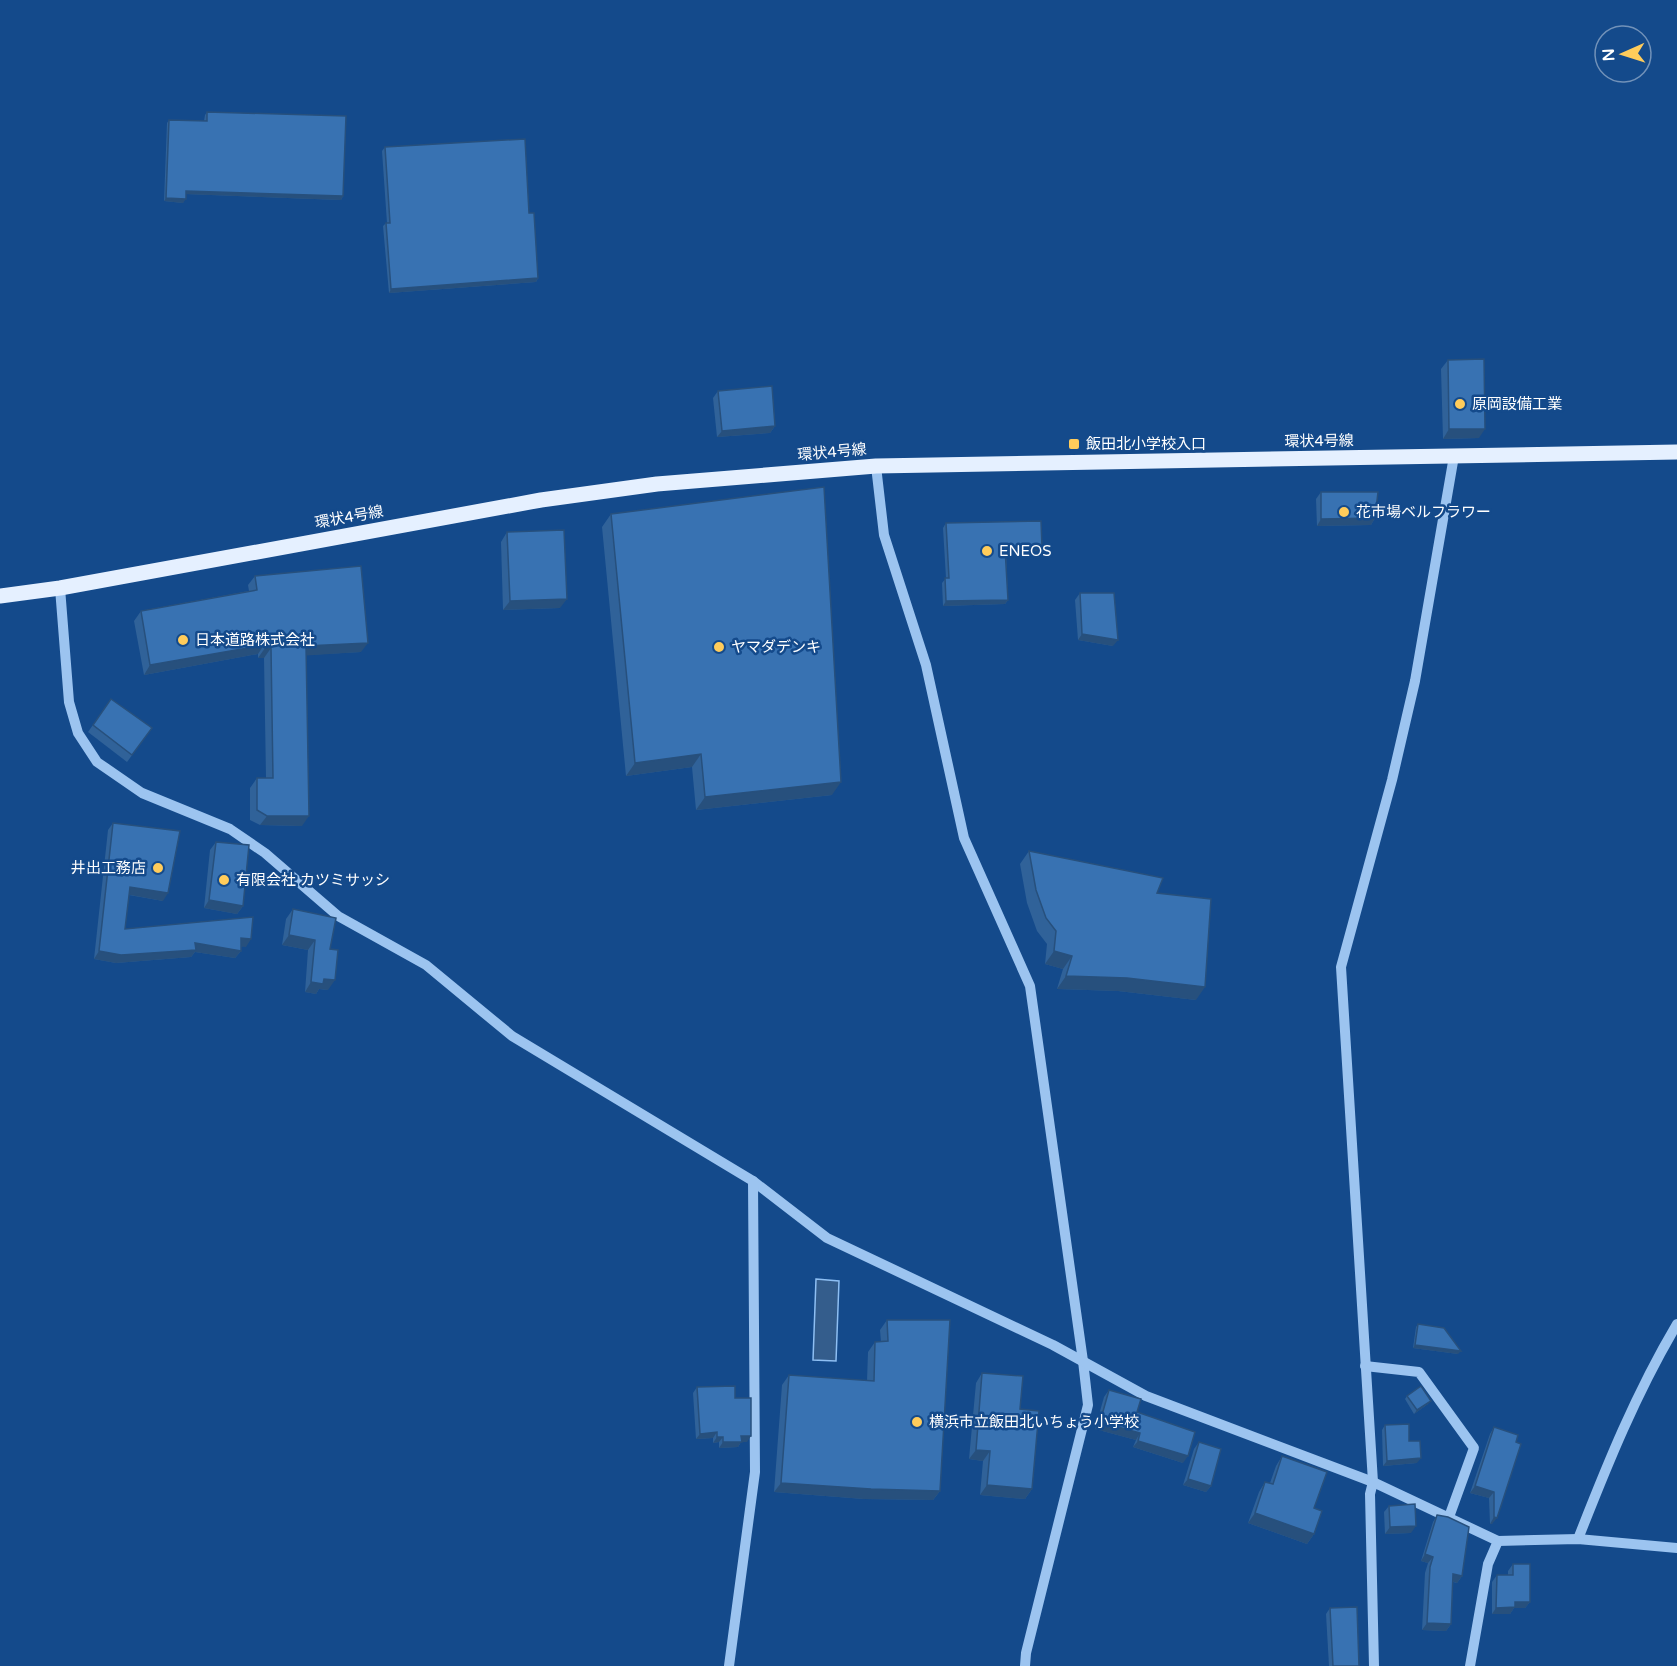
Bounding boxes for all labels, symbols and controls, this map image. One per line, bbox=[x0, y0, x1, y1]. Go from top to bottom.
north arrow bbox=[1593, 24, 1653, 84]
text: N bbox=[1599, 48, 1619, 62]
place label: 原岡設備工業 bbox=[1472, 395, 1562, 413]
marker: 原岡設備工業 bbox=[1453, 397, 1467, 411]
street label: 環状4号線 bbox=[1284, 431, 1354, 451]
place label: 飯田北小学校入口 bbox=[1086, 435, 1206, 453]
marker: 飯田北小学校入口 bbox=[1067, 437, 1081, 451]
street label: 環状4号線 bbox=[797, 440, 867, 464]
street label: 環状4号線 bbox=[313, 502, 385, 532]
place label: 花市場ベルフラワー bbox=[1356, 503, 1491, 521]
marker: 花市場ベルフラワー bbox=[1337, 505, 1351, 519]
place label: ENEOS bbox=[999, 542, 1052, 560]
marker: ENEOS bbox=[980, 544, 994, 558]
place label: 日本道路株式会社 bbox=[195, 631, 315, 649]
marker: 日本道路株式会社 bbox=[176, 633, 190, 647]
place label: ヤマダデンキ bbox=[731, 638, 821, 656]
marker: ヤマダデンキ bbox=[712, 640, 726, 654]
place label: 井出工務店 bbox=[71, 859, 146, 877]
marker: 井出工務店 bbox=[151, 861, 165, 875]
place label: 有限会社 カツミサッシ bbox=[236, 871, 390, 889]
marker: 有限会社 カツミサッシ bbox=[217, 873, 231, 887]
place label: 横浜市立飯田北いちょう小学校 bbox=[929, 1413, 1139, 1431]
marker: 横浜市立飯田北いちょう小学校 bbox=[910, 1415, 924, 1429]

